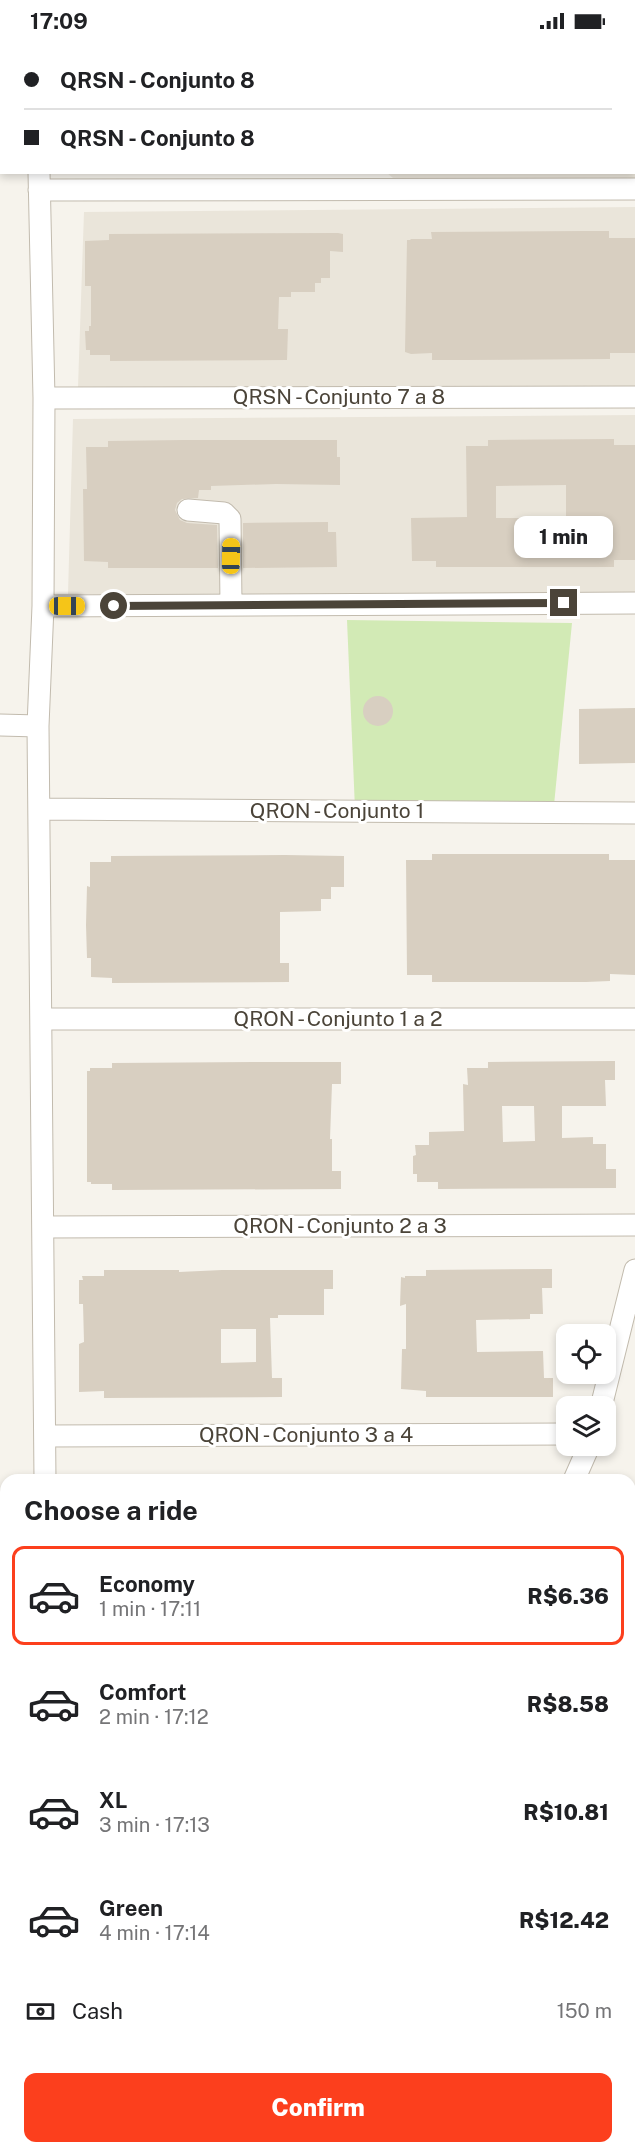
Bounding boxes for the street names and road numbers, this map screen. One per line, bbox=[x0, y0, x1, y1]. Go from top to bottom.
street label: QRSN - Conjunto 7 a 8 bbox=[233, 384, 445, 409]
street label: QRON - Conjunto 1 bbox=[250, 798, 424, 823]
street label: QRON - Conjunto 1 a 2 bbox=[234, 1006, 442, 1031]
street label: QRON - Conjunto 2 a 3 bbox=[233, 1213, 447, 1238]
street label: QRON - Conjunto 3 a 4 bbox=[199, 1422, 413, 1447]

